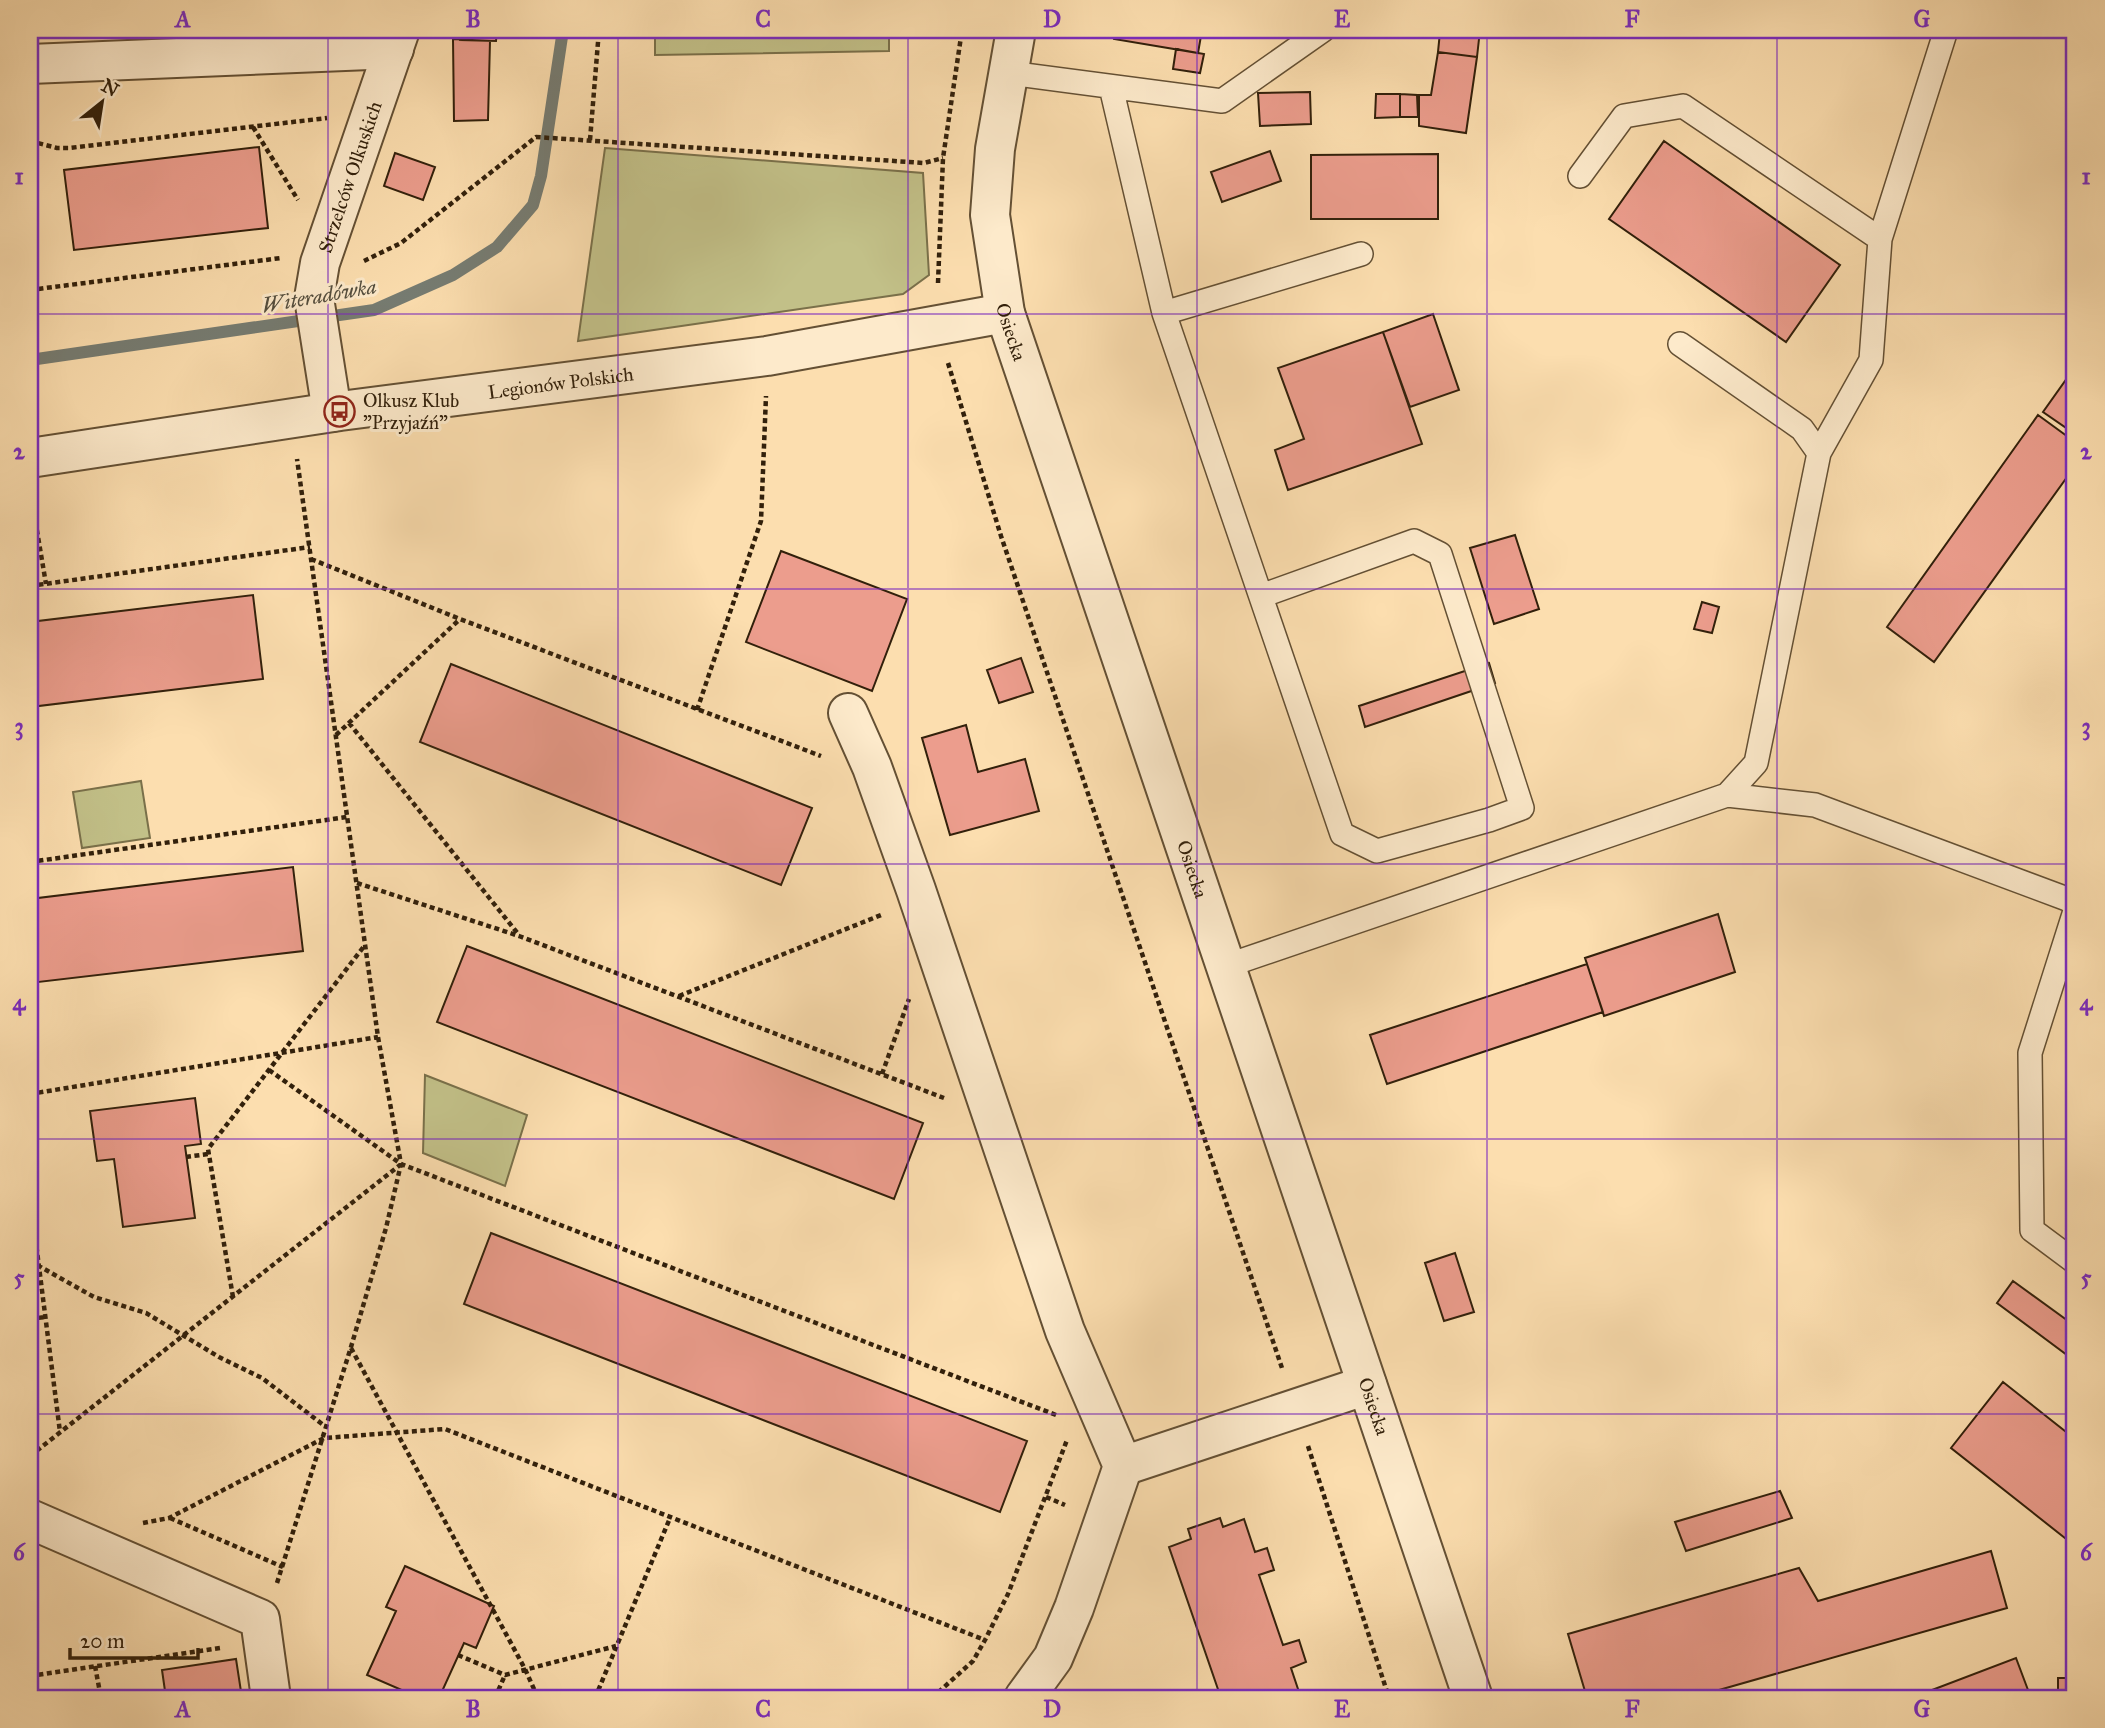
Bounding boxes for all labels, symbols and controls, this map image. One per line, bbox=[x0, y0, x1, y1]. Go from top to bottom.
text: A bbox=[173, 5, 191, 33]
text: B bbox=[465, 5, 481, 33]
text: C bbox=[755, 5, 771, 33]
text: D bbox=[1043, 5, 1061, 33]
text: E bbox=[1334, 5, 1351, 33]
text: F bbox=[1624, 5, 1640, 33]
text: G bbox=[1914, 5, 1931, 33]
north arrow bbox=[66, 66, 136, 136]
text: N bbox=[98, 74, 123, 102]
street label: Strzelców Olkuskich bbox=[313, 98, 386, 256]
text: 1 bbox=[14, 162, 24, 190]
text: 1 bbox=[2081, 162, 2091, 190]
water label: Witeradówka bbox=[260, 273, 378, 319]
street label: Osiecka bbox=[992, 302, 1032, 365]
street label: Legionów Polskich bbox=[486, 362, 635, 403]
place label: Olkusz Klub "Przyjaźń" bbox=[363, 389, 459, 434]
bus stop icon: Olkusz Klub "Przyjaźń" bbox=[323, 394, 357, 428]
text: 2 bbox=[13, 437, 25, 465]
text: 2 bbox=[2080, 437, 2092, 465]
text: 3 bbox=[14, 712, 24, 741]
text: 3 bbox=[2081, 712, 2091, 741]
street label: Osiecka bbox=[1172, 837, 1214, 902]
text: 4 bbox=[13, 988, 27, 1016]
text: 4 bbox=[2080, 988, 2094, 1016]
text: 5 bbox=[14, 1263, 25, 1291]
text: 5 bbox=[2081, 1263, 2092, 1291]
street label: Osiecka bbox=[1354, 1374, 1395, 1439]
text: 6 bbox=[13, 1538, 26, 1566]
text: 6 bbox=[2080, 1538, 2093, 1566]
scale bar bbox=[70, 1616, 198, 1660]
text: 20 m bbox=[80, 1628, 125, 1654]
text: A bbox=[173, 1695, 191, 1723]
text: B bbox=[465, 1695, 481, 1723]
text: C bbox=[755, 1695, 771, 1723]
text: D bbox=[1043, 1695, 1061, 1723]
text: E bbox=[1334, 1695, 1351, 1723]
text: F bbox=[1624, 1695, 1640, 1723]
text: G bbox=[1914, 1695, 1931, 1723]

